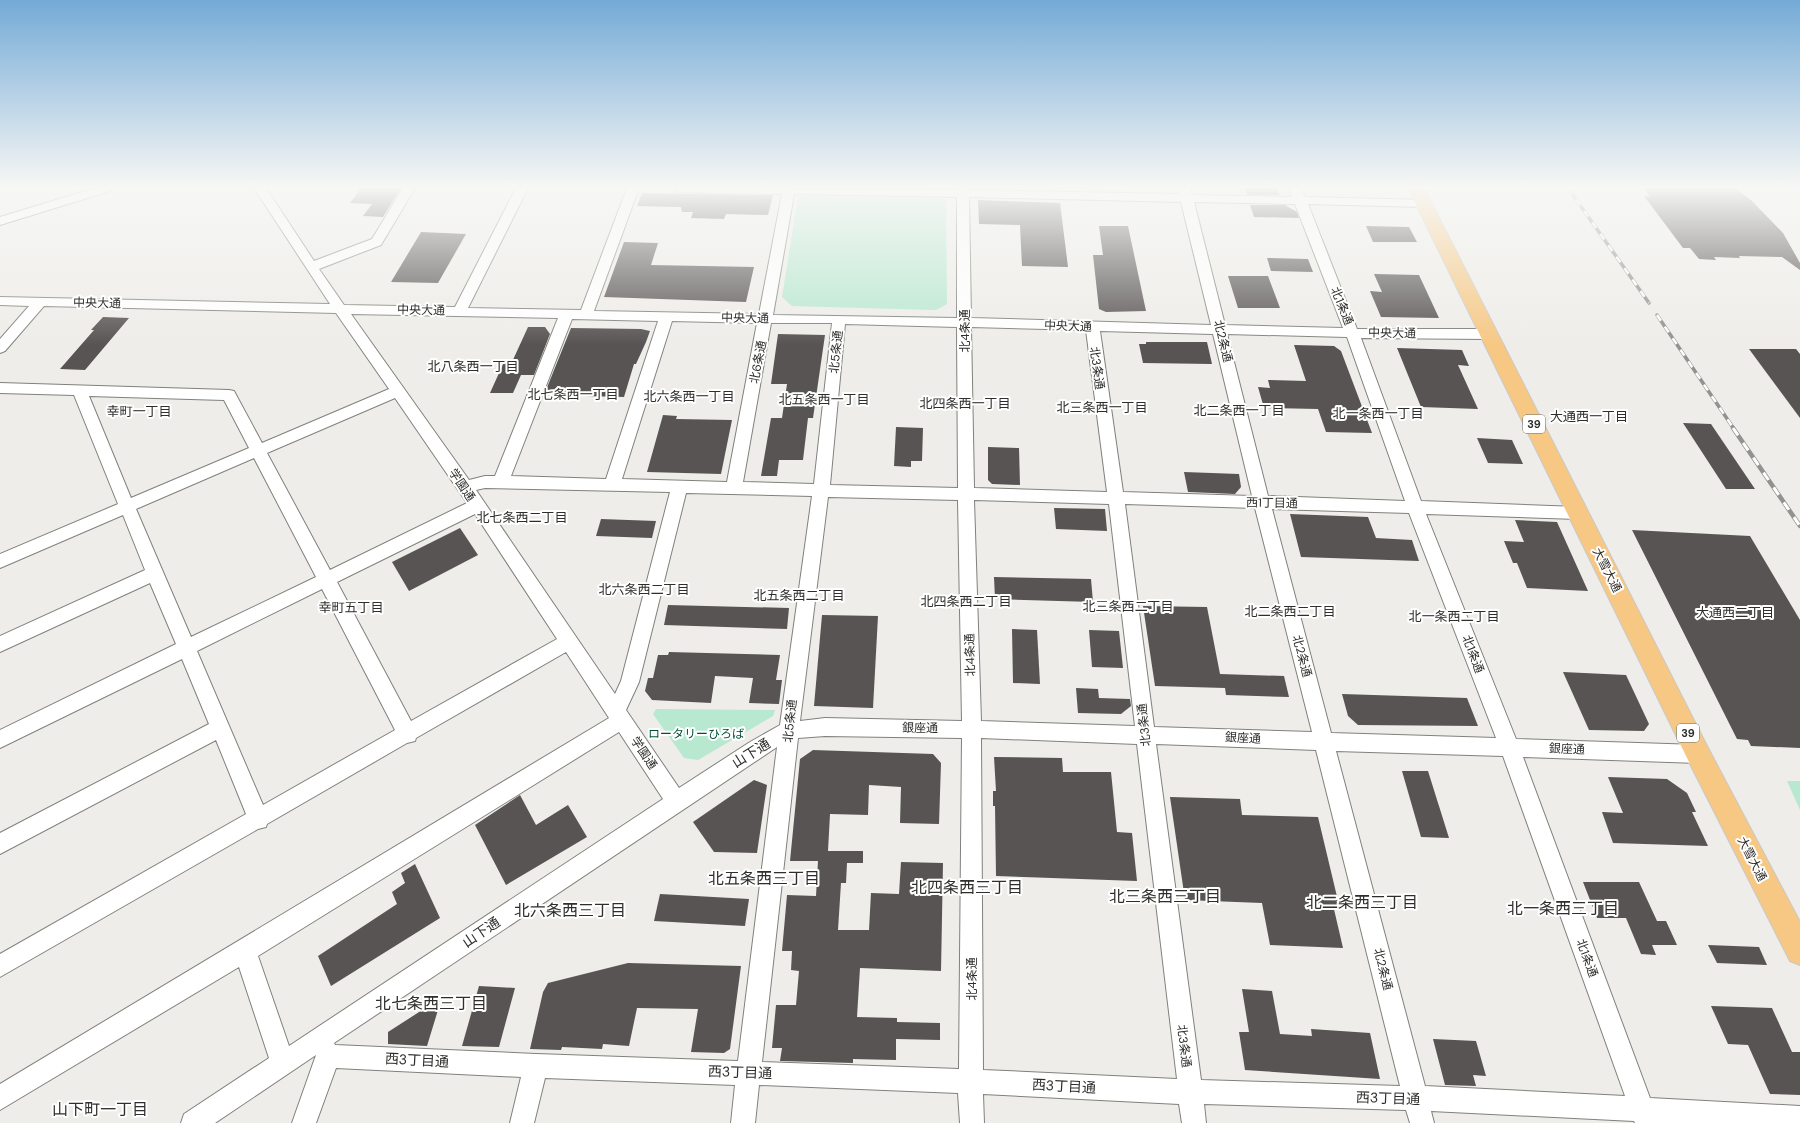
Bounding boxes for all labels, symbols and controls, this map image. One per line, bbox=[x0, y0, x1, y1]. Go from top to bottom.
street label: 北1条通 bbox=[1327, 285, 1357, 327]
street label: 中央大通 bbox=[73, 295, 121, 311]
street label: 中央大通 bbox=[397, 302, 445, 318]
street label: 北4条通 bbox=[957, 309, 973, 353]
street label: 中央大通 bbox=[721, 310, 769, 326]
street label: 中央大通 bbox=[1044, 317, 1092, 335]
street label: 北2条通 bbox=[1210, 318, 1236, 364]
street label: 中央大通 bbox=[1368, 325, 1416, 341]
street label: 北5条通 bbox=[826, 330, 846, 374]
street label: 北6条通 bbox=[746, 339, 770, 385]
street label: 北3条通 bbox=[1086, 346, 1108, 390]
district label: 北八条西一丁目 bbox=[427, 358, 519, 375]
district label: 北七条西一丁目 bbox=[527, 386, 619, 403]
district label: 北六条西一丁目 bbox=[643, 388, 735, 405]
district label: 北五条西一丁目 bbox=[778, 391, 870, 408]
district label: 北四条西一丁目 bbox=[919, 395, 1011, 412]
district label: 北三条西一丁目 bbox=[1056, 399, 1148, 416]
district label: 北二条西一丁目 bbox=[1193, 402, 1285, 419]
district label: 幸町一丁目 bbox=[106, 403, 172, 420]
district label: 北一条西一丁目 bbox=[1332, 405, 1424, 422]
district label: 大通西一丁目 bbox=[1550, 408, 1628, 425]
road number: 39 bbox=[1523, 415, 1545, 433]
street label: 学園通 bbox=[445, 466, 479, 504]
street label: 西1丁目通 bbox=[1246, 495, 1298, 511]
district label: 北七条西二丁目 bbox=[476, 509, 568, 526]
street label: 大雪大通 bbox=[1589, 545, 1625, 595]
district label: 北六条西二丁目 bbox=[598, 581, 690, 598]
district label: 北五条西二丁目 bbox=[753, 587, 845, 604]
district label: 北四条西二丁目 bbox=[920, 593, 1012, 610]
district label: 北三条西二丁目 bbox=[1082, 598, 1174, 615]
district label: 幸町五丁目 bbox=[318, 599, 384, 616]
district label: 北二条西二丁目 bbox=[1244, 603, 1336, 620]
district label: 大通西二丁目 bbox=[1696, 604, 1774, 621]
district label: 北一条西二丁目 bbox=[1408, 608, 1500, 625]
street label: 北4条通 bbox=[962, 633, 978, 677]
street label: 北2条通 bbox=[1289, 633, 1315, 679]
street label: 北1条通 bbox=[1458, 633, 1488, 675]
street label: 北5条通 bbox=[780, 699, 800, 743]
street label: 北3条通 bbox=[1134, 703, 1154, 747]
street label: 銀座通 bbox=[902, 720, 938, 736]
road number: 39 bbox=[1677, 724, 1699, 742]
park label: ロータリーひろば bbox=[648, 726, 744, 742]
street label: 銀座通 bbox=[1225, 729, 1261, 747]
street label: 学園通 bbox=[627, 734, 661, 772]
street label: 山下通 bbox=[728, 734, 774, 772]
street label: 銀座通 bbox=[1549, 740, 1585, 758]
street label: 大雪大通 bbox=[1734, 834, 1770, 884]
district label: 北五条西三丁目 bbox=[708, 868, 820, 889]
district label: 北四条西三丁目 bbox=[911, 877, 1023, 898]
district label: 北三条西三丁目 bbox=[1109, 886, 1221, 907]
district label: 北二条西三丁目 bbox=[1306, 892, 1418, 913]
district label: 北一条西三丁目 bbox=[1507, 898, 1619, 919]
district label: 北六条西三丁目 bbox=[514, 900, 626, 921]
street label: 山下通 bbox=[459, 913, 503, 951]
street label: 北1条通 bbox=[1573, 937, 1601, 979]
street label: 北2条通 bbox=[1370, 946, 1396, 992]
street label: 北4条通 bbox=[964, 957, 980, 1001]
district label: 北七条西三丁目 bbox=[375, 993, 487, 1014]
street label: 北3条通 bbox=[1173, 1024, 1195, 1068]
street label: 西3丁目通 bbox=[384, 1049, 450, 1071]
street label: 西3丁目通 bbox=[708, 1062, 772, 1082]
street label: 西3丁目通 bbox=[1031, 1075, 1097, 1097]
street label: 西3丁目通 bbox=[1356, 1088, 1420, 1108]
district label: 山下町一丁目 bbox=[52, 1099, 148, 1120]

